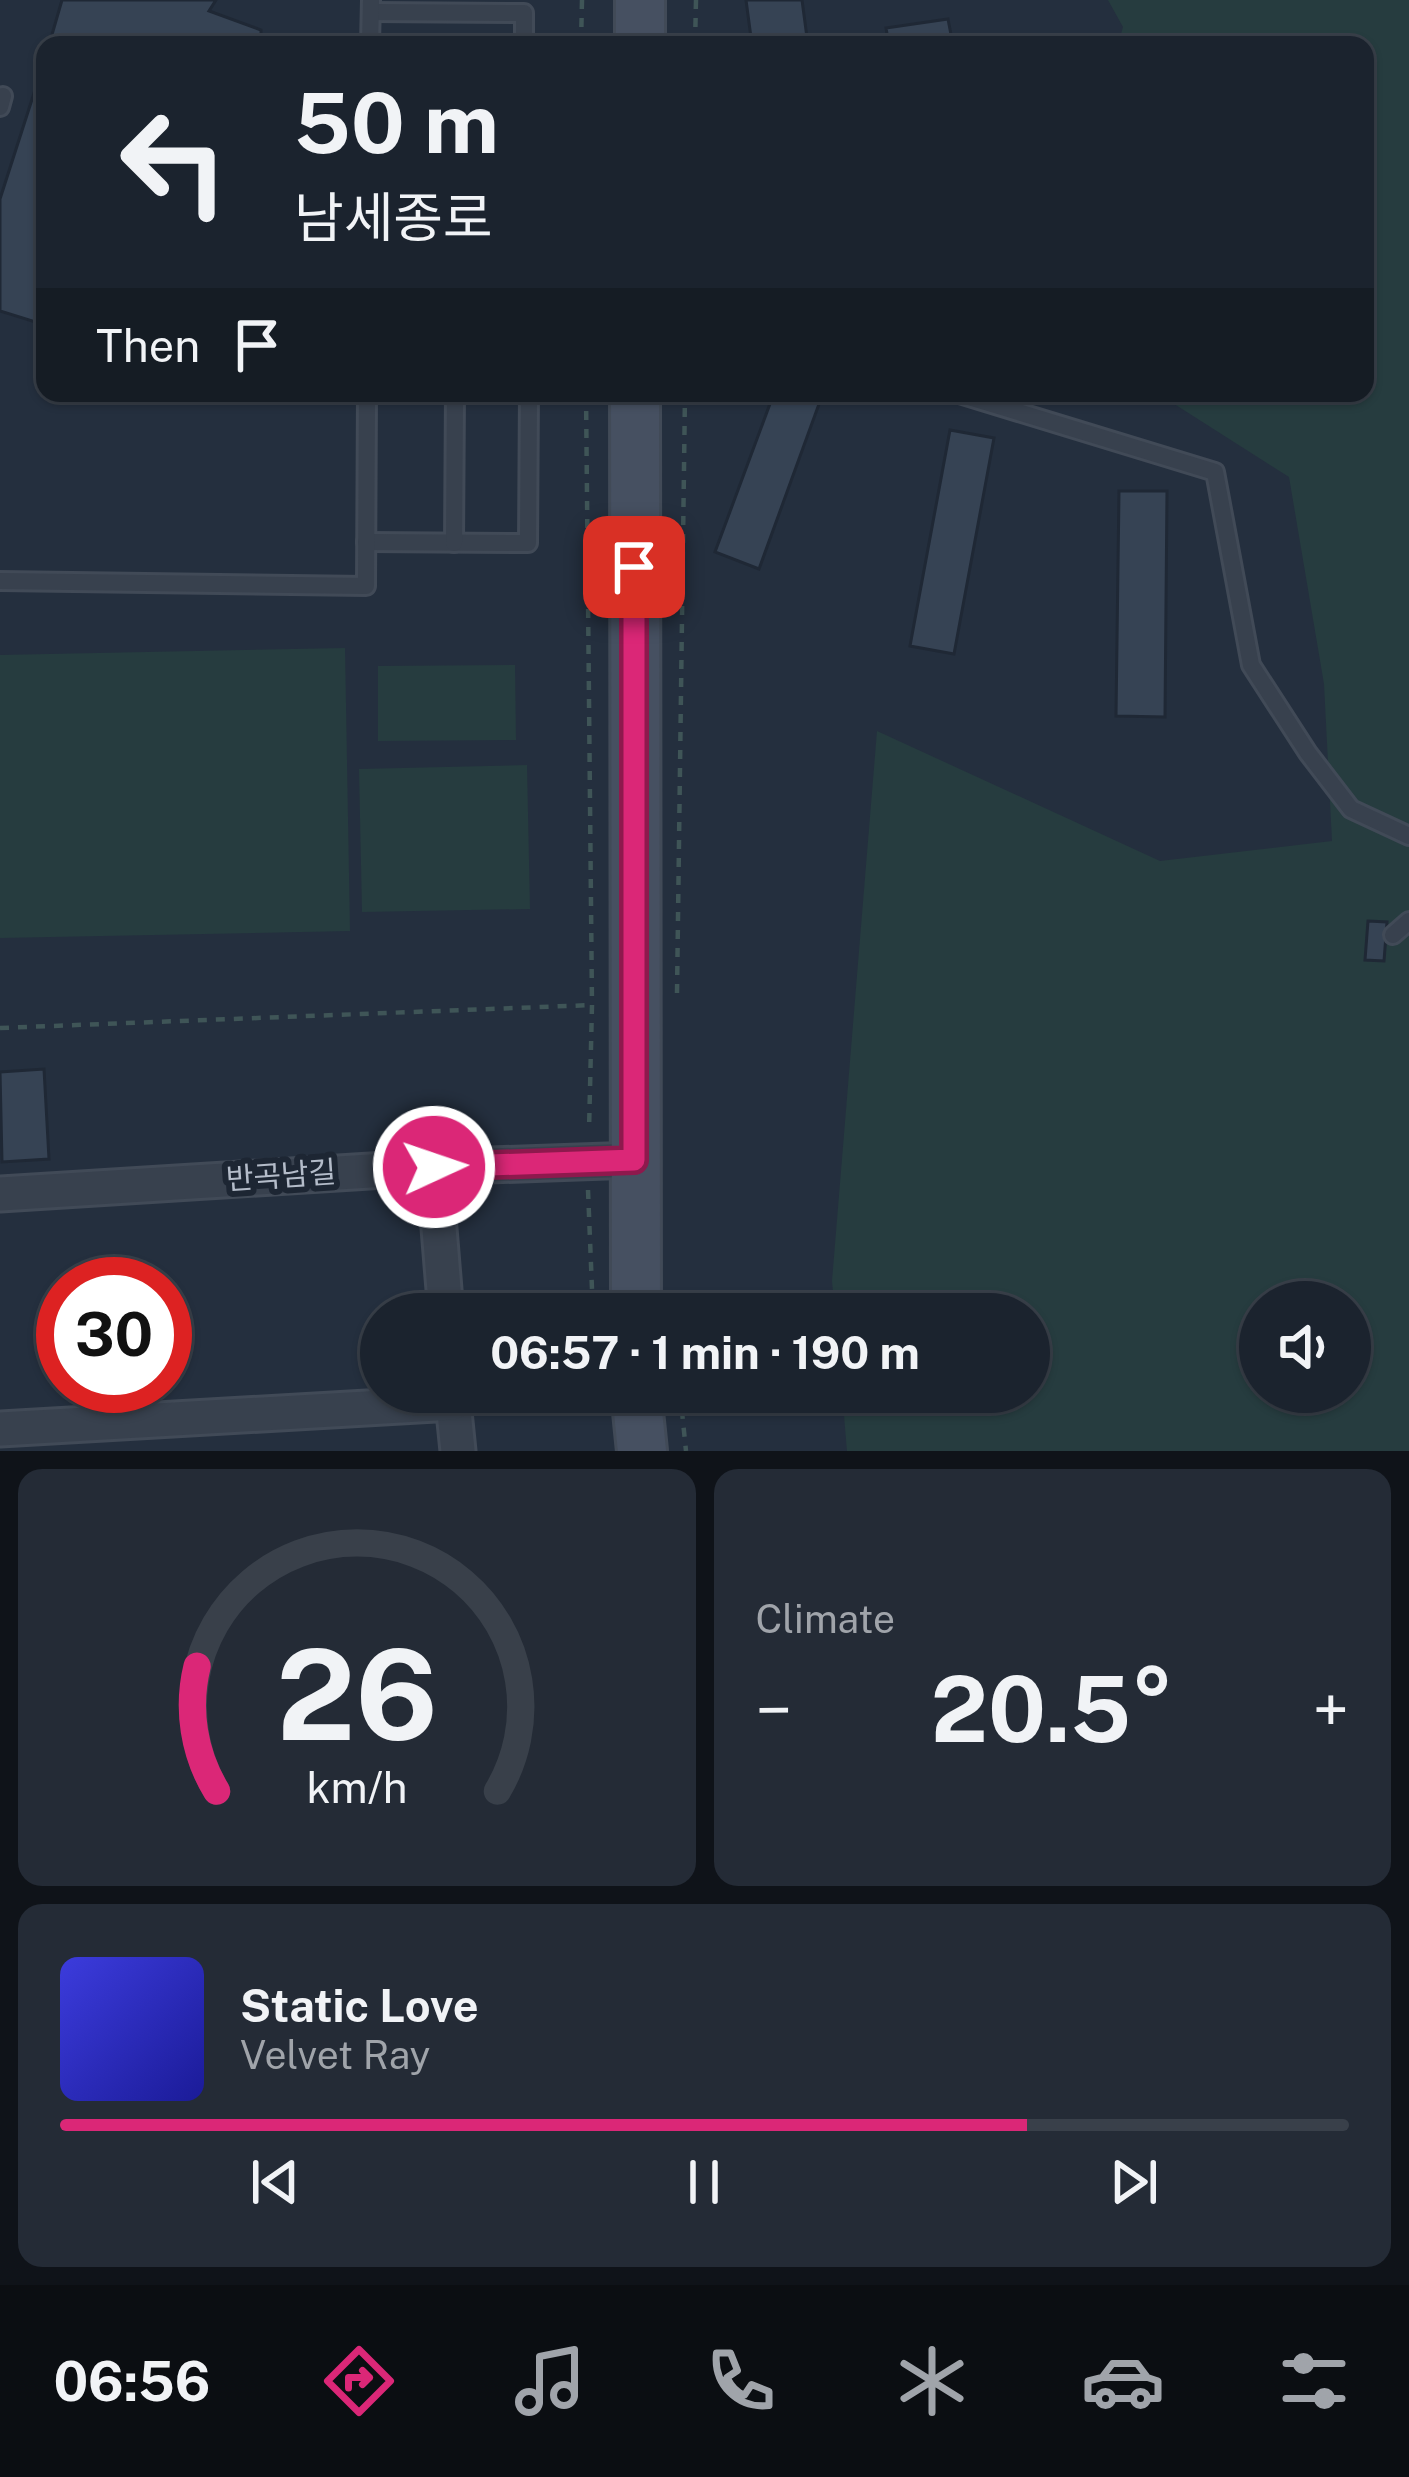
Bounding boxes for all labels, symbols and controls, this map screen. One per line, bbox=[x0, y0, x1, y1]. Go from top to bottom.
text: 50 m bbox=[294, 73, 499, 172]
icon: left bbox=[96, 84, 252, 240]
text: 남세종로 bbox=[294, 186, 493, 249]
icon: arrive bbox=[224, 312, 290, 378]
text: Then bbox=[96, 319, 200, 372]
pin bbox=[583, 516, 685, 618]
icon: arrive bbox=[601, 534, 667, 600]
position arrow bbox=[371, 1104, 497, 1230]
street label: 반곡남길 bbox=[225, 1153, 337, 1197]
speed limit sign: 30 bbox=[36, 1257, 192, 1413]
map controls bbox=[1239, 1281, 1371, 1413]
button: sound bbox=[1239, 1281, 1371, 1413]
text: 06:57 · 1 min · 190 m bbox=[490, 1326, 920, 1379]
text: Climate bbox=[756, 1596, 895, 1642]
text: 26 bbox=[276, 1621, 438, 1768]
text: 20.5° bbox=[931, 1656, 1174, 1762]
text: − bbox=[756, 1671, 792, 1749]
text: + bbox=[1312, 1671, 1349, 1749]
text: km/h bbox=[306, 1761, 407, 1812]
text: Static Love bbox=[240, 1979, 479, 2032]
text: Velvet Ray bbox=[240, 2032, 430, 2078]
icon: previous bbox=[242, 2149, 308, 2215]
icon: pause bbox=[671, 2149, 737, 2215]
icon: next bbox=[1101, 2149, 1167, 2215]
icon: directions bbox=[317, 2339, 401, 2423]
icon: music bbox=[508, 2339, 592, 2423]
icon: phone bbox=[699, 2339, 783, 2423]
icon: climate bbox=[890, 2339, 974, 2423]
icon: car bbox=[1081, 2339, 1165, 2423]
icon: filters bbox=[1272, 2339, 1356, 2423]
text: 06:56 bbox=[53, 2350, 210, 2413]

